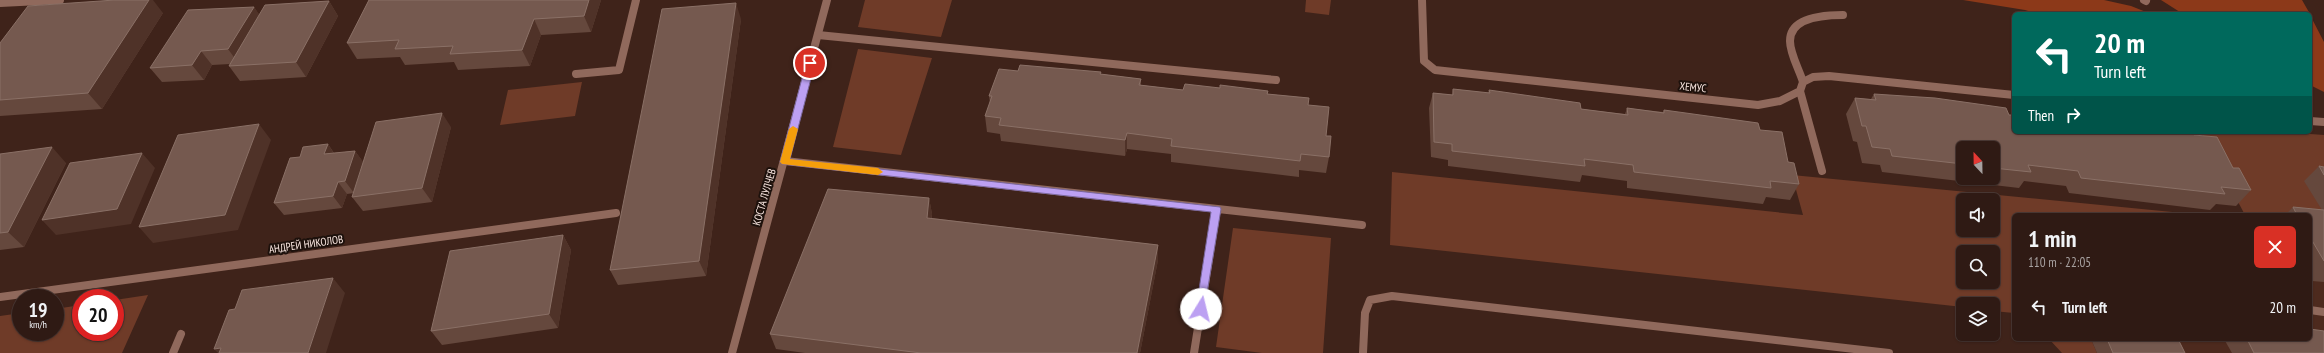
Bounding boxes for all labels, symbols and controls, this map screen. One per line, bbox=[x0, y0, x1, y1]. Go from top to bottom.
text: 20 m bbox=[2094, 24, 2145, 61]
icon: left bbox=[2028, 28, 2080, 80]
pin bbox=[793, 46, 827, 80]
icon: arrive bbox=[799, 52, 821, 74]
text: Turn left bbox=[2094, 60, 2146, 83]
street label: ХЕМУС bbox=[1679, 79, 1707, 95]
icon: right bbox=[2062, 104, 2084, 126]
text: Then bbox=[2028, 106, 2054, 125]
north arrow bbox=[1956, 141, 2000, 185]
map controls bbox=[1956, 141, 2000, 341]
street label: КОСТА ЛУЛЧЕВ bbox=[749, 167, 779, 227]
button: sound bbox=[1956, 193, 2000, 237]
text: 1 min bbox=[2028, 223, 2076, 254]
button: close bbox=[2254, 226, 2296, 268]
street label: АНДРЕЙ НИКОЛОВ bbox=[268, 232, 344, 256]
button: search bbox=[1956, 245, 2000, 289]
text: 110 m · 22:05 bbox=[2028, 254, 2091, 271]
position arrow bbox=[1180, 288, 1222, 330]
speed limit sign: 20 bbox=[72, 289, 124, 341]
icon: left bbox=[2028, 296, 2050, 318]
text: 19 bbox=[28, 297, 48, 323]
button: layers bbox=[1956, 297, 2000, 341]
text: Turn left bbox=[2062, 298, 2107, 317]
text: 20 m bbox=[2270, 298, 2296, 317]
text: km/h bbox=[29, 318, 47, 331]

